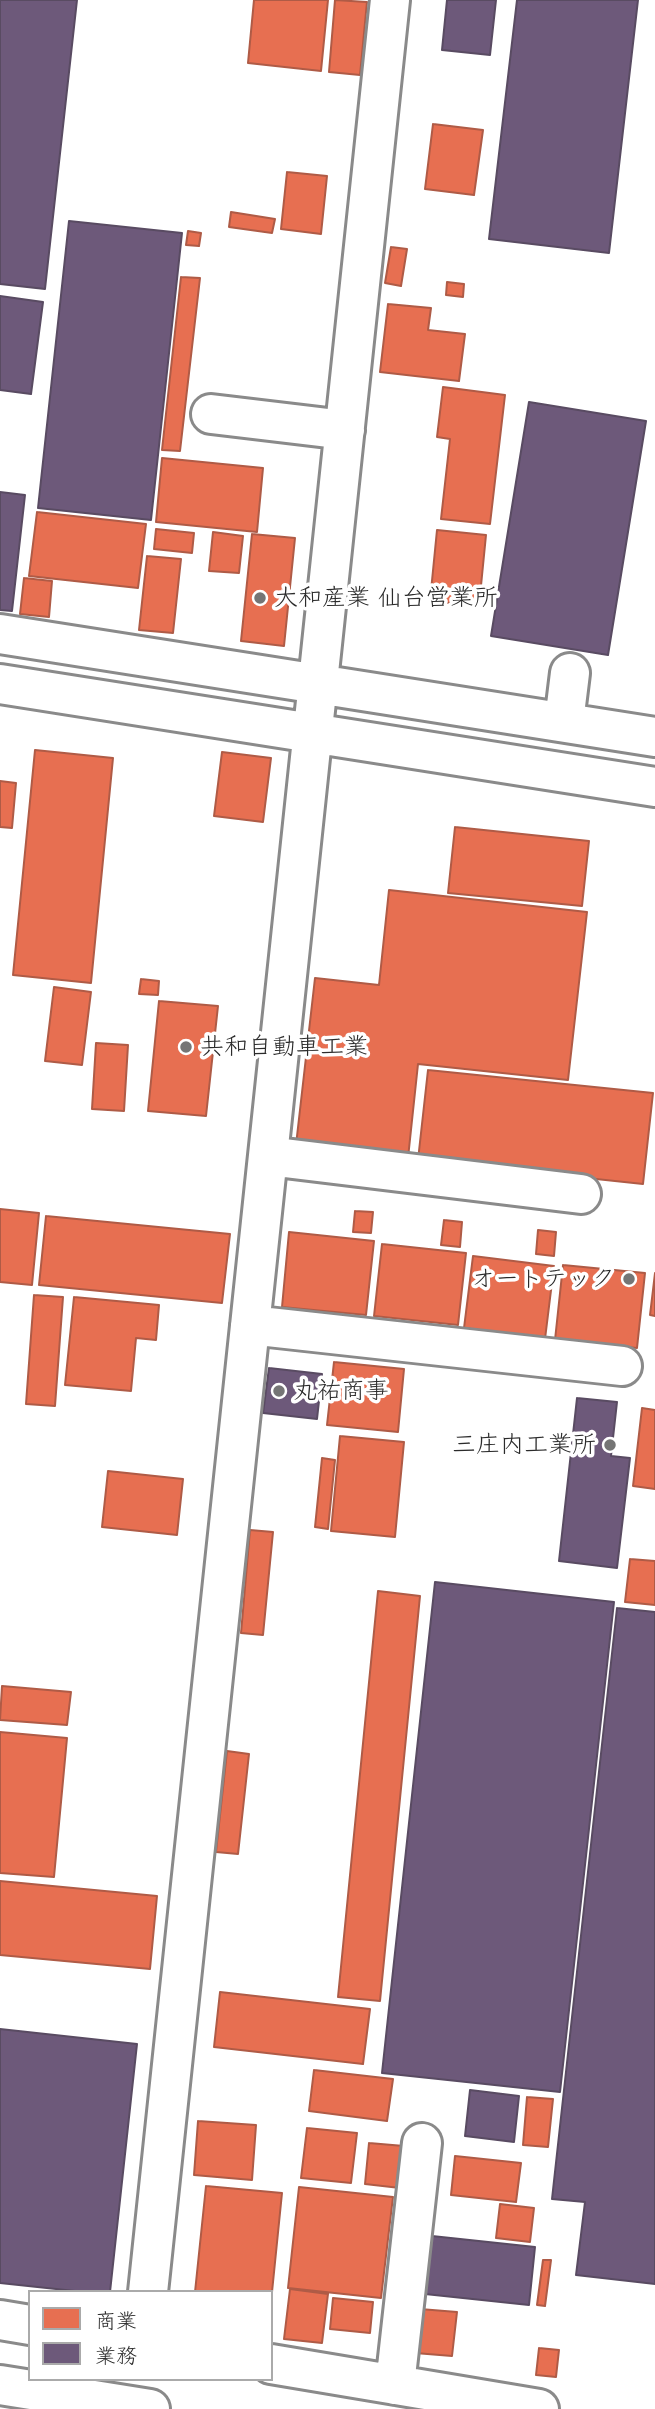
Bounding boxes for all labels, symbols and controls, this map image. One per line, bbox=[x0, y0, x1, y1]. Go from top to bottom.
place label: 大和産業 仙台営業所 bbox=[274, 584, 498, 612]
marker: 大和産業 仙台営業所 bbox=[252, 590, 268, 606]
place label: 共和自動車工業 bbox=[200, 1033, 368, 1061]
marker: 共和自動車工業 bbox=[178, 1039, 194, 1055]
place label: オートテック bbox=[471, 1265, 615, 1293]
marker: オートテック bbox=[621, 1271, 637, 1287]
place label: 丸祐商事 bbox=[293, 1377, 389, 1405]
marker: 丸祐商事 bbox=[271, 1383, 287, 1399]
place label: 三庄内工業所 bbox=[452, 1431, 596, 1459]
marker: 三庄内工業所 bbox=[602, 1437, 618, 1453]
legend bbox=[28, 2290, 273, 2381]
text: 商業 bbox=[95, 2306, 137, 2333]
text: 業務 bbox=[95, 2341, 137, 2368]

